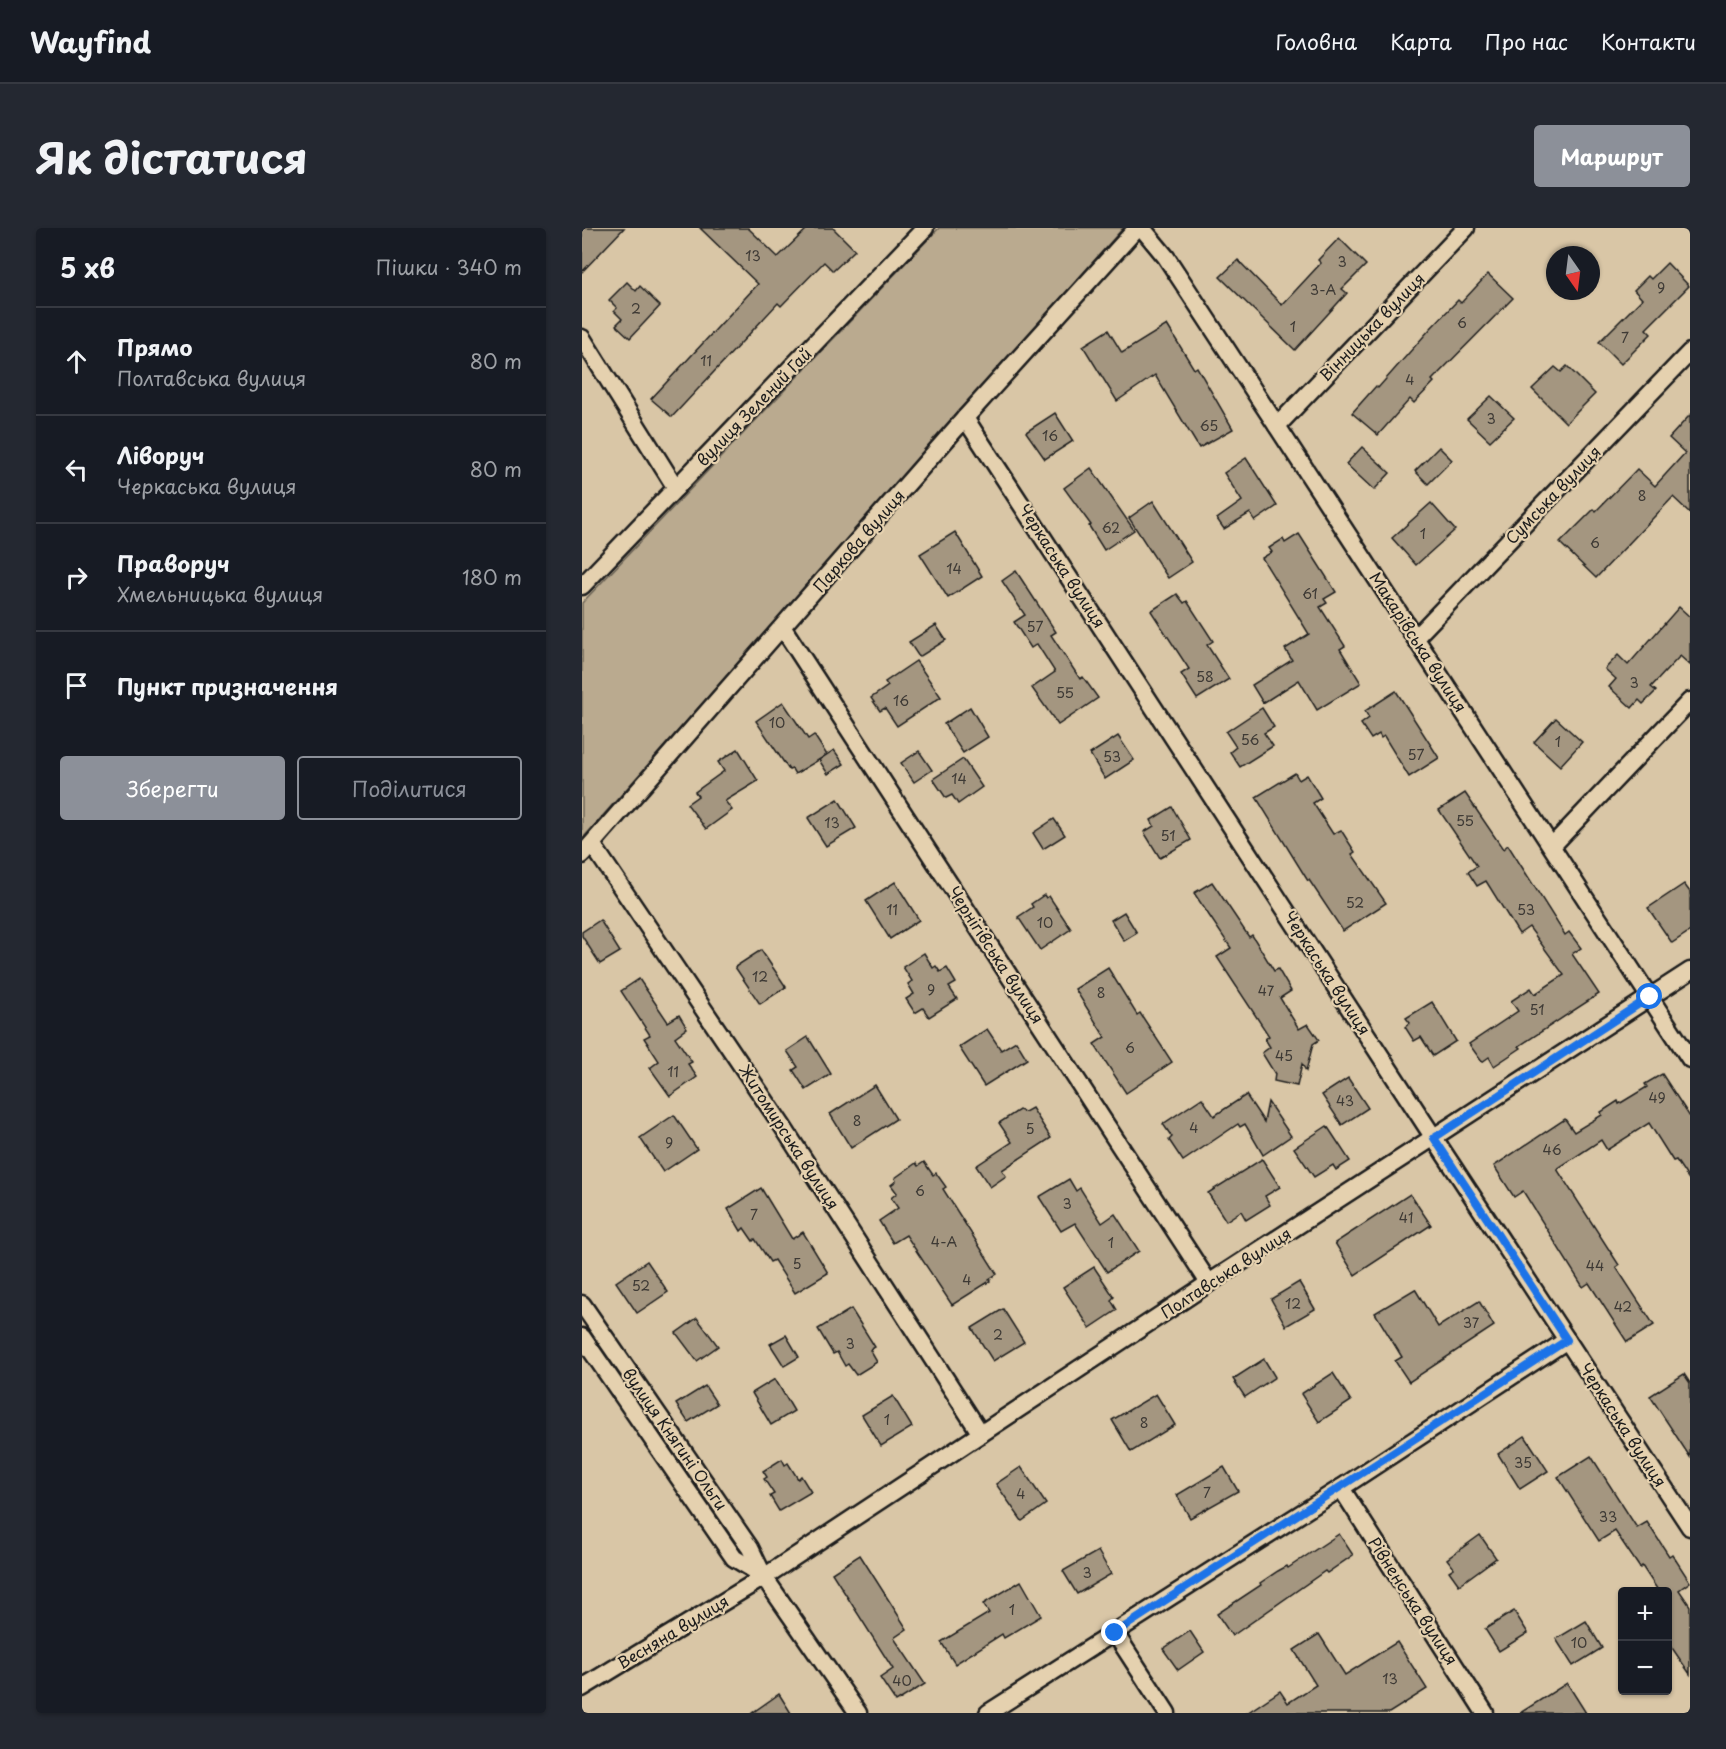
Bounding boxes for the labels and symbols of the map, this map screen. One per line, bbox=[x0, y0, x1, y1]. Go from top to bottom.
house number: 13 bbox=[745, 245, 761, 266]
north arrow bbox=[1546, 246, 1600, 300]
house number: 3 bbox=[1337, 251, 1347, 272]
street label: Вінницька вулиця bbox=[1313, 267, 1430, 386]
house number: 9 bbox=[1657, 277, 1665, 298]
house number: 3-А bbox=[1310, 279, 1337, 300]
house number: 2 bbox=[631, 298, 641, 319]
house number: 6 bbox=[1457, 312, 1467, 333]
house number: 1 bbox=[1290, 316, 1296, 337]
house number: 7 bbox=[1621, 327, 1629, 348]
street label: вулиця Зелений Гай bbox=[690, 342, 816, 471]
house number: 11 bbox=[700, 350, 712, 371]
house number: 4 bbox=[1405, 369, 1415, 390]
house number: 3 bbox=[1486, 408, 1496, 429]
house number: 65 bbox=[1200, 415, 1218, 436]
house number: 16 bbox=[1042, 425, 1058, 446]
street label: Сумська вулиця bbox=[1499, 440, 1606, 549]
street label: Паркова вулиця bbox=[807, 484, 910, 597]
house number: 8 bbox=[1638, 485, 1646, 506]
street label: Черкаська вулиця bbox=[1014, 499, 1112, 632]
house number: 62 bbox=[1102, 517, 1120, 538]
house number: 1 bbox=[1420, 523, 1426, 544]
house number: 6 bbox=[1590, 532, 1600, 553]
house number: 14 bbox=[946, 558, 962, 579]
street label: Макарівська вулиця bbox=[1364, 567, 1473, 716]
house number: 61 bbox=[1302, 583, 1318, 604]
house number: 57 bbox=[1027, 616, 1043, 637]
house number: 58 bbox=[1196, 666, 1214, 687]
house number: 3 bbox=[1629, 672, 1639, 693]
house number: 55 bbox=[1056, 682, 1074, 703]
house number: 16 bbox=[893, 690, 909, 711]
house number: 10 bbox=[769, 712, 785, 733]
house number: 56 bbox=[1241, 729, 1260, 750]
house number: 1 bbox=[1555, 731, 1561, 752]
house number: 57 bbox=[1408, 744, 1424, 765]
house number: 53 bbox=[1103, 746, 1121, 767]
house number: 14 bbox=[951, 768, 967, 789]
house number: 55 bbox=[1456, 810, 1474, 831]
house number: 13 bbox=[824, 812, 840, 833]
house number: 51 bbox=[1161, 825, 1175, 846]
street label: Чернігівська вулиця bbox=[943, 881, 1050, 1028]
house number: 52 bbox=[1346, 892, 1364, 913]
house number: 11 bbox=[886, 899, 898, 920]
house number: 53 bbox=[1517, 899, 1535, 920]
street label: Черкаська вулиця bbox=[1279, 906, 1377, 1039]
house number: 10 bbox=[1037, 912, 1053, 933]
house number: 12 bbox=[752, 966, 768, 987]
house number: 9 bbox=[927, 979, 935, 1000]
house number: 47 bbox=[1258, 980, 1275, 1001]
house number: 8 bbox=[1097, 982, 1105, 1003]
route start bbox=[1636, 983, 1662, 1009]
house number: 51 bbox=[1530, 999, 1544, 1020]
house number: 6 bbox=[1125, 1037, 1135, 1058]
house number: 45 bbox=[1275, 1045, 1293, 1066]
street label: Житомирська вулиця bbox=[734, 1059, 846, 1214]
house number: 11 bbox=[667, 1061, 679, 1082]
house number: 49 bbox=[1648, 1087, 1666, 1108]
house number: 43 bbox=[1336, 1090, 1354, 1111]
house number: 8 bbox=[853, 1110, 861, 1131]
house number: 4 bbox=[1189, 1117, 1199, 1138]
house number: 5 bbox=[1025, 1118, 1035, 1139]
house number: 9 bbox=[665, 1132, 673, 1153]
house number: 46 bbox=[1542, 1139, 1562, 1160]
house number: 6 bbox=[915, 1180, 925, 1201]
house number: 3 bbox=[1062, 1193, 1072, 1214]
house number: 7 bbox=[750, 1204, 758, 1225]
house number: 41 bbox=[1399, 1207, 1413, 1228]
street label: Полтавська вулиця bbox=[1155, 1221, 1296, 1323]
house number: 4-А bbox=[931, 1231, 958, 1252]
house number: 1 bbox=[1108, 1232, 1114, 1253]
house number: 5 bbox=[792, 1253, 802, 1274]
house number: 44 bbox=[1586, 1255, 1604, 1276]
house number: 4 bbox=[962, 1269, 972, 1290]
house number: 52 bbox=[632, 1275, 650, 1296]
house number: 12 bbox=[1285, 1293, 1301, 1314]
house number: 42 bbox=[1614, 1296, 1632, 1317]
house number: 37 bbox=[1463, 1312, 1480, 1333]
house number: 2 bbox=[993, 1324, 1003, 1345]
house number: 3 bbox=[845, 1333, 855, 1354]
street label: Черкаська вулиця bbox=[1575, 1358, 1673, 1491]
street label: вулиця Княгині Ольги bbox=[618, 1362, 734, 1514]
house number: 1 bbox=[884, 1409, 890, 1430]
house number: 8 bbox=[1140, 1412, 1148, 1433]
house number: 35 bbox=[1514, 1452, 1532, 1473]
house number: 7 bbox=[1203, 1482, 1211, 1503]
house number: 4 bbox=[1016, 1483, 1026, 1504]
house number: 33 bbox=[1599, 1506, 1617, 1527]
street label: Рівненська вулиця bbox=[1363, 1532, 1464, 1669]
house number: 3 bbox=[1082, 1562, 1092, 1583]
street label: Весняна вулиця bbox=[612, 1588, 733, 1674]
house number: 1 bbox=[1009, 1599, 1015, 1620]
route end bbox=[1101, 1619, 1127, 1645]
house number: 10 bbox=[1571, 1632, 1587, 1653]
house number: 13 bbox=[1382, 1668, 1398, 1689]
house number: 40 bbox=[892, 1670, 912, 1691]

